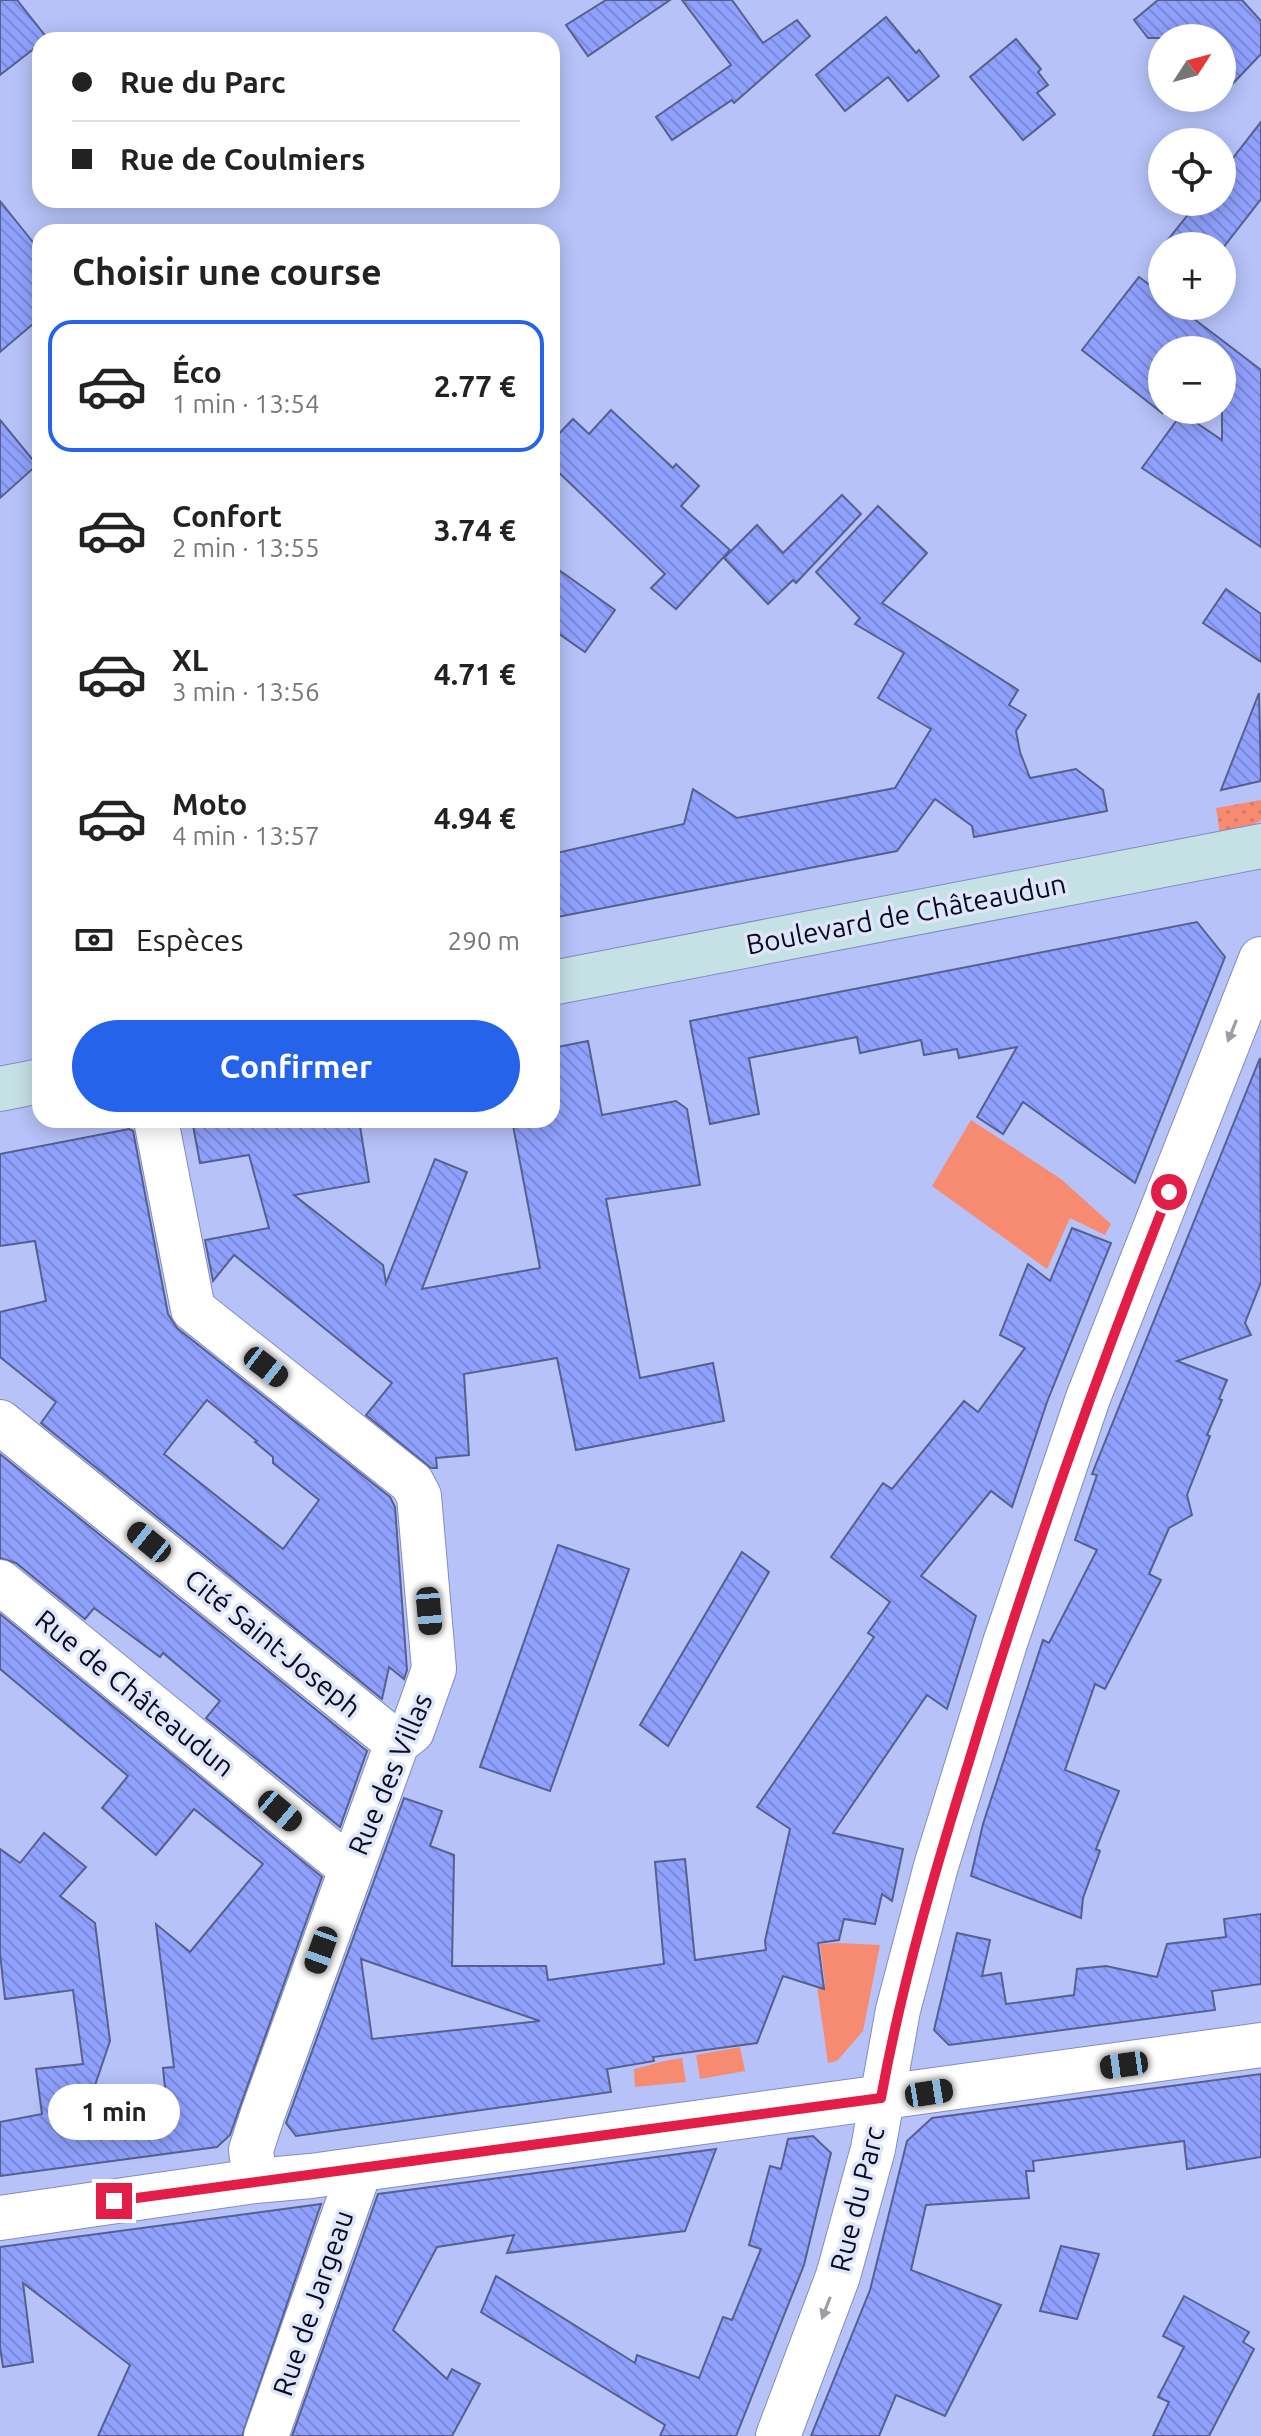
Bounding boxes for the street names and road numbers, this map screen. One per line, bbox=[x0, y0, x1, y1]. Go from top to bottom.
street label: Boulevard de Châteaudun bbox=[743, 867, 1069, 960]
street label: Cité Saint-Joseph bbox=[179, 1562, 367, 1723]
street label: Rue de Châteaudun bbox=[30, 1603, 241, 1782]
street label: Rue des Villas bbox=[342, 1688, 437, 1859]
street label: Rue du Parc bbox=[824, 2123, 890, 2275]
street label: Rue de Jargeau bbox=[266, 2206, 359, 2400]

